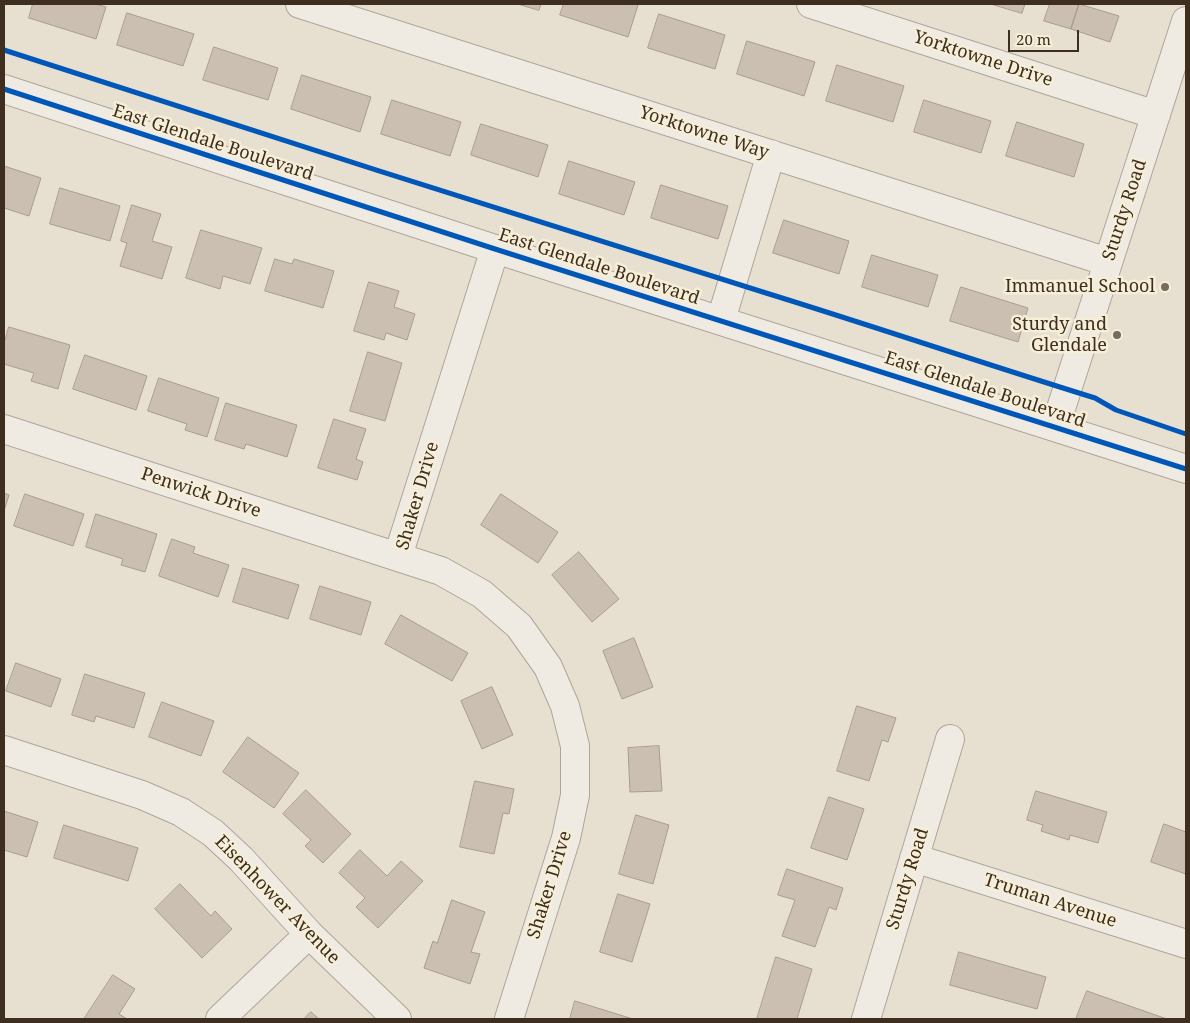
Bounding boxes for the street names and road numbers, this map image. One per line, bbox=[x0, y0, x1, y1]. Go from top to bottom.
street label: Yorktowne Drive bbox=[911, 26, 1055, 92]
street label: East Glendale Boulevard bbox=[110, 100, 316, 186]
street label: Yorktowne Way bbox=[636, 102, 772, 164]
street label: Sturdy Road bbox=[1098, 157, 1152, 263]
street label: East Glendale Boulevard bbox=[496, 224, 702, 310]
street label: East Glendale Boulevard bbox=[882, 347, 1088, 433]
street label: Shaker Drive bbox=[392, 439, 444, 553]
street label: Penwick Drive bbox=[138, 463, 264, 523]
street label: Sturdy Road bbox=[882, 825, 934, 933]
street label: Shaker Drive bbox=[523, 828, 577, 942]
street label: Eisenhower Avenue bbox=[210, 831, 344, 969]
street label: Truman Avenue bbox=[981, 869, 1119, 933]

